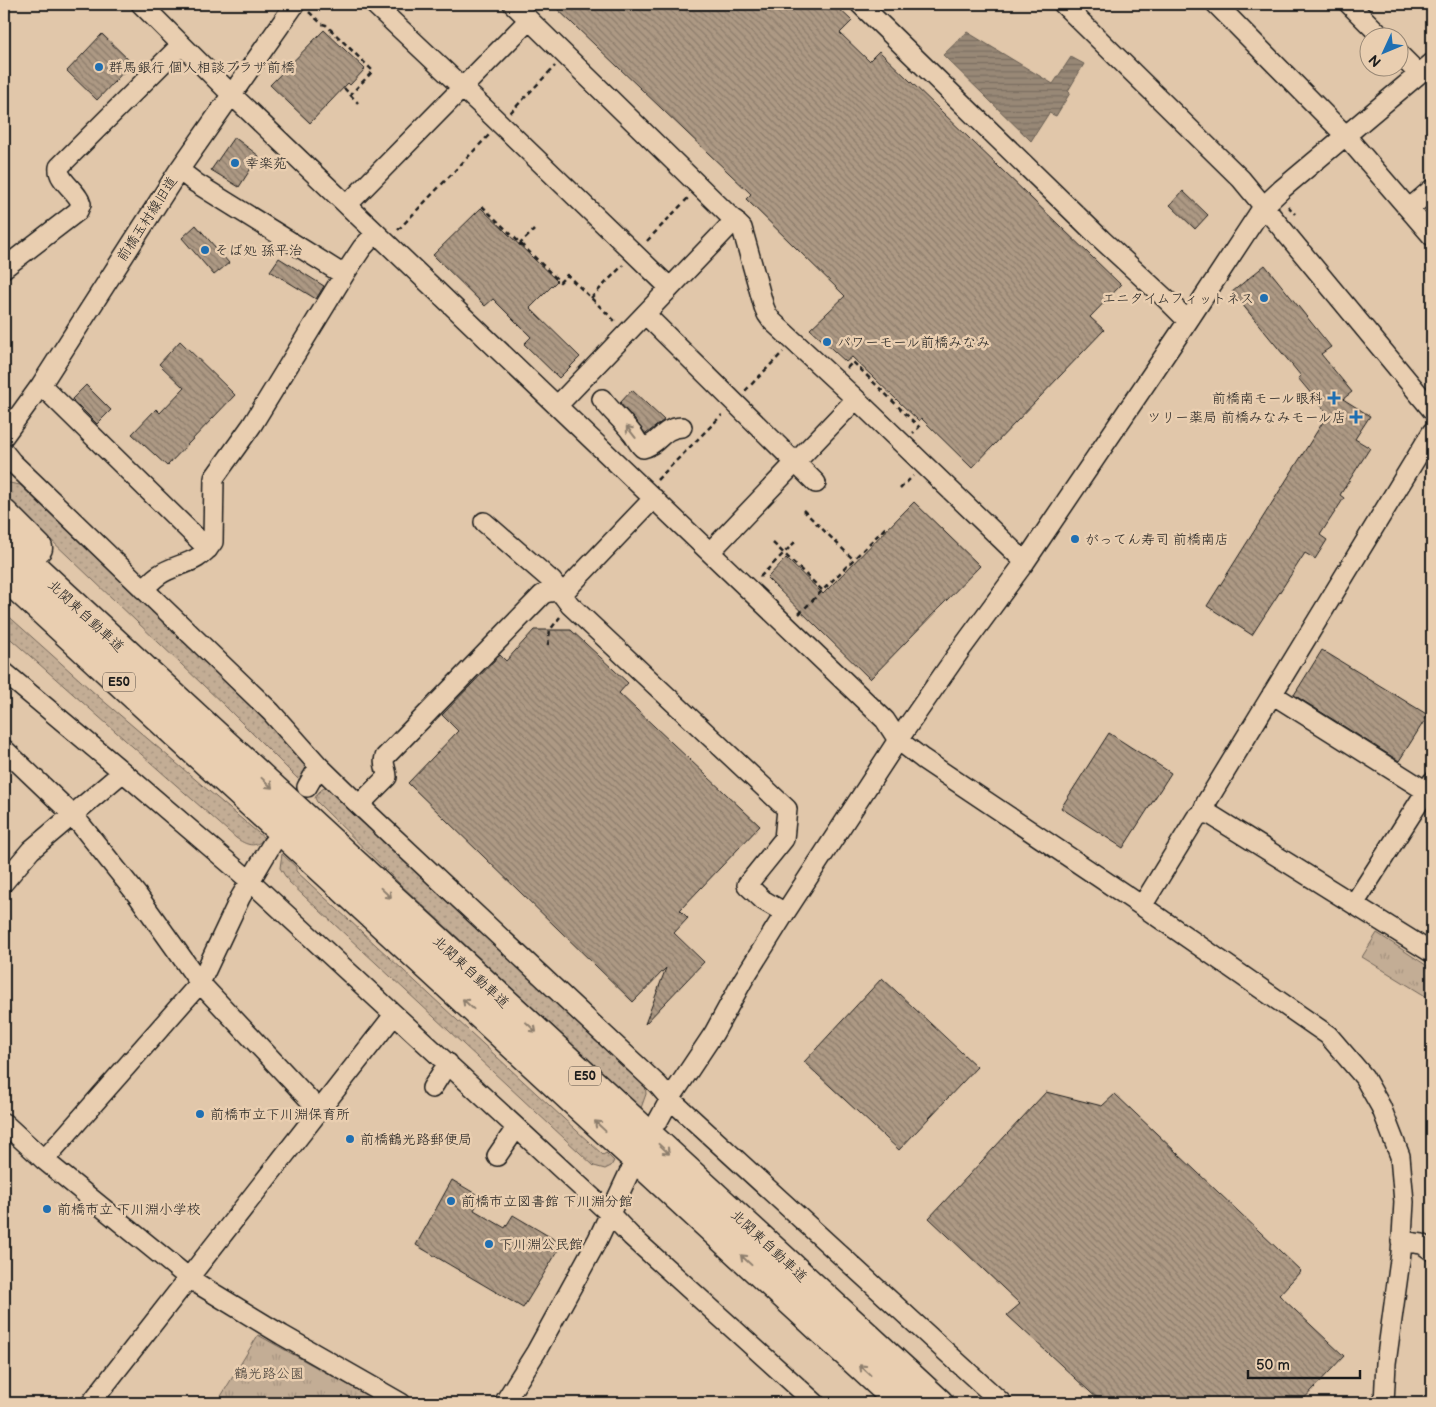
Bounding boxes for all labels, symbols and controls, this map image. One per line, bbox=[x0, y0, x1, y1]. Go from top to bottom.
north arrow bbox=[1358, 28, 1408, 78]
text: N bbox=[1365, 51, 1385, 70]
place label: 群馬銀行 個人相談プラザ前橋 bbox=[109, 59, 295, 76]
marker: 群馬銀行 個人相談プラザ前橋 bbox=[93, 61, 105, 73]
place label: 幸楽苑 bbox=[245, 155, 287, 172]
marker: 幸楽苑 bbox=[229, 157, 241, 169]
street label: 前橋玉村線旧道 bbox=[113, 173, 181, 265]
place label: そば処 孫平治 bbox=[215, 242, 303, 259]
marker: そば処 孫平治 bbox=[199, 244, 211, 256]
place label: エニタイムフィットネス bbox=[1102, 290, 1254, 307]
marker: エニタイムフィットネス bbox=[1258, 292, 1270, 304]
place label: パワーモール前橋みなみ bbox=[837, 334, 990, 351]
marker: パワーモール前橋みなみ bbox=[821, 336, 833, 348]
place label: 前橋南モール眼科 bbox=[1212, 390, 1323, 407]
marker: 前橋南モール眼科 bbox=[1327, 391, 1341, 405]
place label: ツリー薬局 前橋みなみモール店 bbox=[1147, 409, 1346, 426]
marker: ツリー薬局 前橋みなみモール店 bbox=[1350, 411, 1362, 423]
one-way arrow bbox=[625, 426, 636, 439]
place label: がってん寿司 前橋南店 bbox=[1085, 531, 1229, 548]
marker: がってん寿司 前橋南店 bbox=[1069, 533, 1081, 545]
street label: 北関東自動車道 bbox=[44, 576, 128, 656]
road number: E50 bbox=[103, 672, 135, 692]
one-way arrow bbox=[260, 777, 273, 789]
one-way arrow bbox=[380, 887, 392, 899]
street label: 北関東自動車道 bbox=[429, 932, 513, 1012]
one-way arrow bbox=[462, 998, 475, 1010]
one-way arrow bbox=[525, 1021, 538, 1033]
road number: E50 bbox=[569, 1066, 601, 1086]
place label: 前橋市立下川淵保育所 bbox=[210, 1106, 350, 1123]
marker: 前橋市立下川淵保育所 bbox=[194, 1108, 206, 1120]
one-way arrow bbox=[594, 1120, 607, 1132]
place label: 前橋鶴光路郵便局 bbox=[360, 1131, 472, 1148]
marker: 前橋鶴光路郵便局 bbox=[344, 1133, 356, 1145]
one-way arrow bbox=[657, 1143, 670, 1155]
place label: 前橋市立図書館 下川淵分館 bbox=[461, 1193, 633, 1210]
marker: 前橋市立図書館 下川淵分館 bbox=[445, 1195, 457, 1207]
place label: 前橋市立 下川淵小学校 bbox=[57, 1201, 201, 1218]
marker: 前橋市立 下川淵小学校 bbox=[41, 1203, 53, 1215]
street label: 北関東自動車道 bbox=[727, 1206, 811, 1286]
place label: 下川淵公民館 bbox=[499, 1236, 583, 1253]
marker: 下川淵公民館 bbox=[483, 1238, 495, 1250]
one-way arrow bbox=[739, 1254, 752, 1266]
scale bar bbox=[1248, 1347, 1361, 1379]
text: 50 m bbox=[1256, 1356, 1290, 1375]
one-way arrow bbox=[859, 1364, 872, 1376]
park label: 鶴光路公園 bbox=[234, 1365, 304, 1382]

